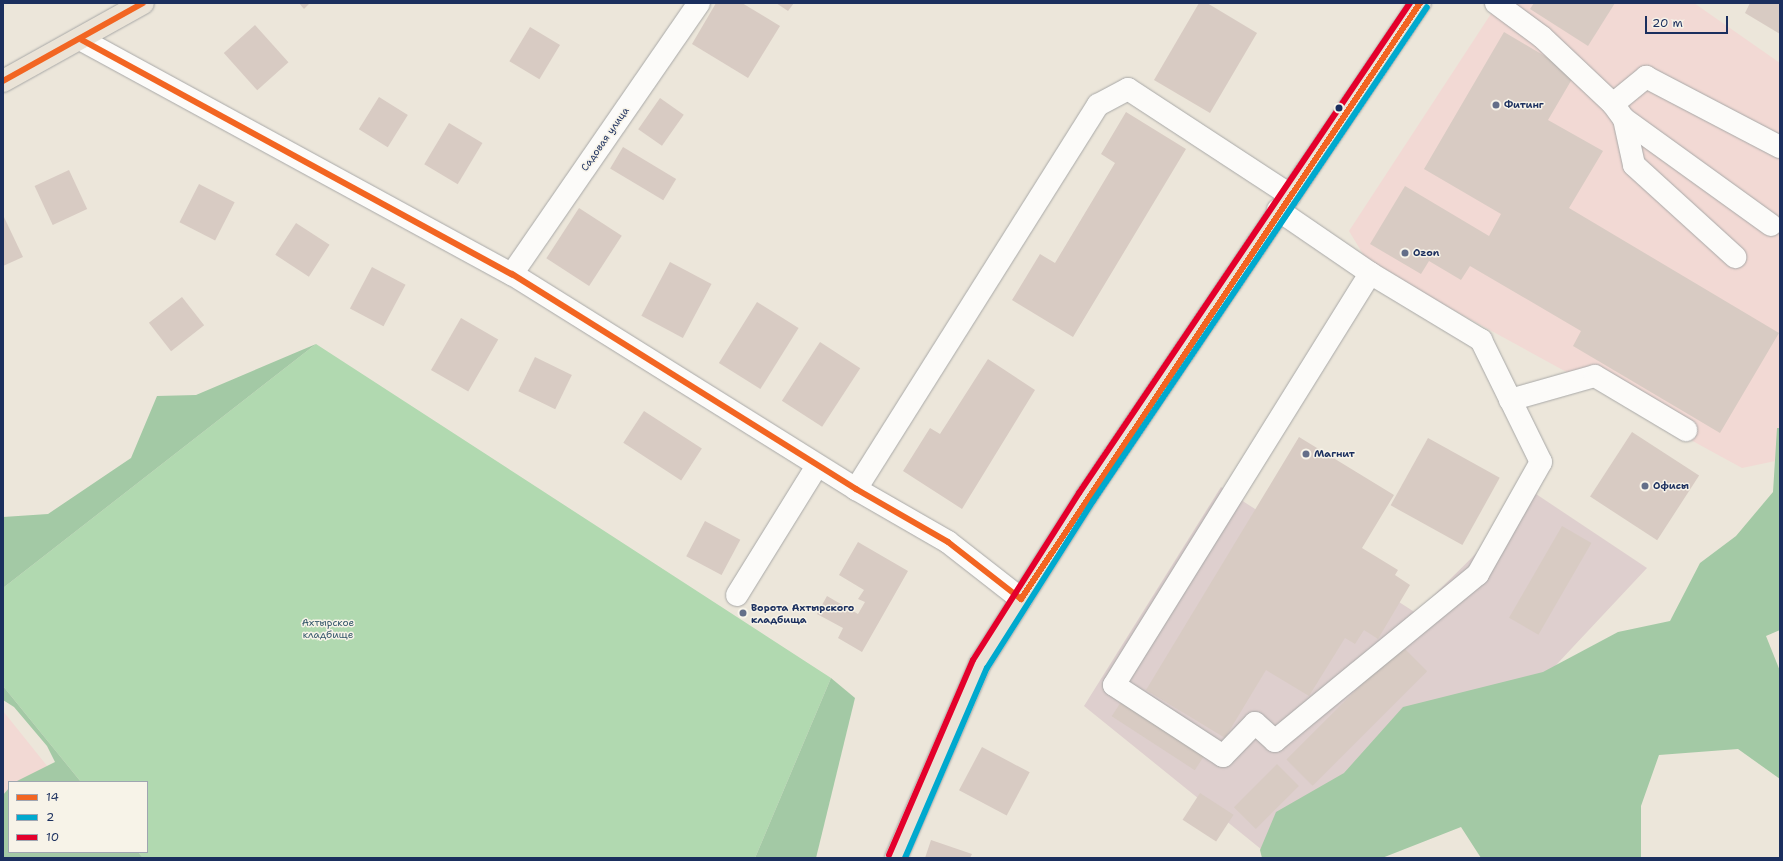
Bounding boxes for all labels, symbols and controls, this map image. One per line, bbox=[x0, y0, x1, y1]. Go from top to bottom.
scale bar bbox=[1647, 8, 1730, 34]
text: 20 m bbox=[1652, 15, 1683, 31]
place label: Фитинг bbox=[1504, 99, 1544, 111]
marker: Фитинг bbox=[1491, 100, 1501, 110]
unlabelled marker bbox=[1334, 103, 1344, 113]
street label: Садовая улица bbox=[579, 105, 631, 173]
place label: Ozon bbox=[1413, 247, 1439, 259]
marker: Ozon bbox=[1400, 248, 1410, 258]
place label: Магнит bbox=[1314, 448, 1355, 460]
marker: Магнит bbox=[1301, 449, 1311, 459]
place label: Офисы bbox=[1653, 480, 1689, 492]
marker: Офисы bbox=[1640, 481, 1650, 491]
place label: Ворота Ахтырского кладбища bbox=[751, 601, 854, 624]
marker: Ворота Ахтырского кладбища bbox=[738, 608, 748, 618]
park label: Ахтырское кладбище bbox=[302, 616, 354, 640]
legend bbox=[8, 781, 148, 853]
text: 14 bbox=[46, 789, 59, 805]
text: 2 bbox=[46, 809, 54, 825]
text: 10 bbox=[46, 829, 59, 845]

